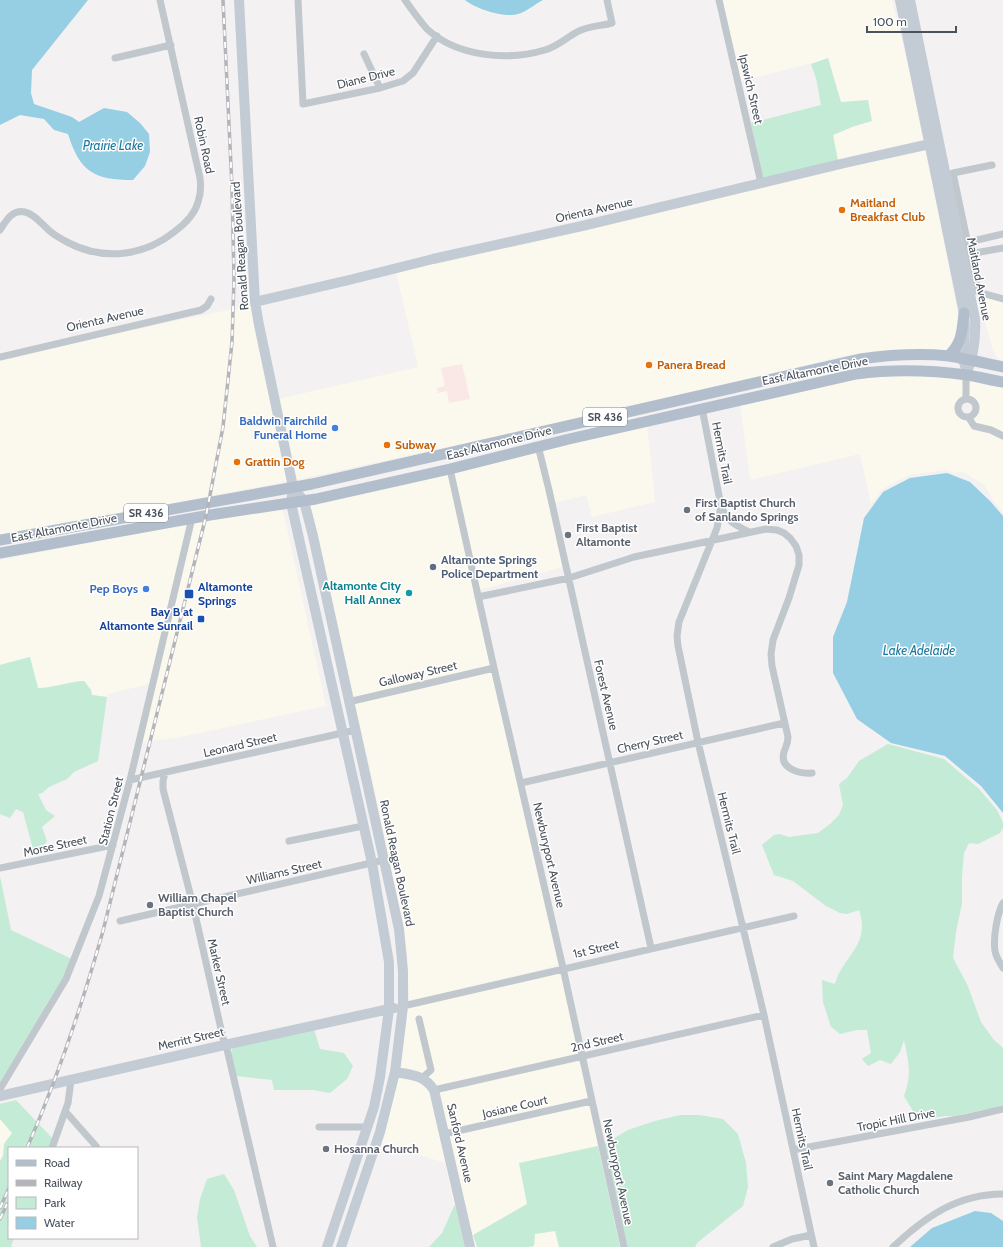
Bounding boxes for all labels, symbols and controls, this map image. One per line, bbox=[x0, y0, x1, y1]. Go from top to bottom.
scale bar bbox=[867, 8, 956, 34]
text: 100 m bbox=[873, 14, 907, 29]
street label: Ipswich Street bbox=[736, 52, 767, 125]
street label: Diane Drive bbox=[335, 63, 397, 92]
street label: Robin Road bbox=[191, 115, 218, 175]
water label: Prairie Lake bbox=[83, 137, 143, 153]
street label: Ronald Reagan Boulevard bbox=[228, 181, 251, 311]
street label: Orienta Avenue bbox=[554, 193, 634, 226]
place label: Maitland Breakfast Club bbox=[850, 195, 925, 224]
marker: Maitland Breakfast Club bbox=[837, 205, 847, 215]
street label: Maitland Avenue bbox=[964, 236, 995, 322]
street label: Orienta Avenue bbox=[65, 302, 145, 335]
street label: East Altamonte Drive bbox=[761, 353, 869, 388]
place label: Panera Bread bbox=[657, 357, 726, 372]
marker: Panera Bread bbox=[644, 360, 654, 370]
road number: SR 436 bbox=[583, 408, 627, 426]
place label: Baldwin Fairchild Funeral Home bbox=[239, 413, 327, 442]
street label: Hermits Trail bbox=[709, 420, 736, 486]
street label: East Altamonte Drive bbox=[445, 422, 553, 463]
marker: Baldwin Fairchild Funeral Home bbox=[330, 423, 340, 433]
place label: Subway bbox=[395, 437, 437, 452]
marker: Subway bbox=[382, 440, 392, 450]
place label: Grattin Dog bbox=[245, 454, 305, 469]
marker: Grattin Dog bbox=[232, 457, 242, 467]
place label: First Baptist Church of Sanlando Springs bbox=[695, 495, 799, 524]
road number: SR 436 bbox=[124, 504, 168, 522]
marker: First Baptist Church of Sanlando Springs bbox=[682, 505, 692, 515]
street label: East Altamonte Drive bbox=[10, 510, 118, 545]
place label: First Baptist Altamonte bbox=[576, 520, 637, 549]
marker: First Baptist Altamonte bbox=[563, 530, 573, 540]
place label: Altamonte Springs Police Department bbox=[441, 552, 538, 581]
marker: Altamonte Springs Police Department bbox=[428, 562, 438, 572]
place label: Altamonte City Hall Annex bbox=[323, 578, 402, 607]
place label: Altamonte Springs bbox=[198, 579, 253, 608]
place label: Pep Boys bbox=[90, 581, 138, 596]
marker: Pep Boys bbox=[141, 584, 151, 594]
marker: Altamonte Springs bbox=[183, 588, 195, 600]
marker: Altamonte City Hall Annex bbox=[404, 588, 414, 598]
place label: Bay B at Altamonte Sunrail bbox=[100, 604, 193, 633]
marker: Bay B at Altamonte Sunrail bbox=[196, 614, 206, 624]
water label: Lake Adelaide bbox=[883, 642, 955, 658]
street label: Galloway Street bbox=[377, 657, 458, 690]
street label: Forest Avenue bbox=[591, 658, 622, 732]
street label: Cherry Street bbox=[615, 727, 684, 756]
street label: Leonard Street bbox=[202, 729, 278, 760]
street label: Station Street bbox=[95, 775, 126, 847]
street label: Hermits Trail bbox=[715, 790, 744, 856]
street label: Ronald Reagan Boulevard bbox=[377, 798, 418, 928]
street label: Newburyport Avenue bbox=[530, 801, 569, 909]
street label: Morse Street bbox=[22, 831, 88, 860]
street label: Williams Street bbox=[245, 856, 323, 887]
place label: William Chapel Baptist Church bbox=[158, 890, 237, 919]
marker: William Chapel Baptist Church bbox=[145, 900, 155, 910]
street label: 1st Street bbox=[572, 936, 620, 961]
street label: Marker Street bbox=[205, 937, 234, 1007]
street label: Merritt Street bbox=[156, 1024, 225, 1053]
street label: 2nd Street bbox=[569, 1028, 624, 1055]
street label: Josiane Court bbox=[480, 1092, 549, 1121]
street label: Sanford Avenue bbox=[444, 1102, 477, 1184]
street label: Tropic Hill Drive bbox=[856, 1105, 936, 1134]
street label: Hermits Trail bbox=[789, 1106, 816, 1172]
street label: Newburyport Avenue bbox=[600, 1118, 637, 1226]
place label: Hosanna Church bbox=[334, 1141, 419, 1156]
marker: Hosanna Church bbox=[321, 1144, 331, 1154]
legend bbox=[8, 1147, 138, 1239]
text: Road bbox=[44, 1155, 70, 1170]
place label: Saint Mary Magdalene Catholic Church bbox=[838, 1168, 953, 1197]
text: Railway bbox=[44, 1175, 82, 1190]
marker: Saint Mary Magdalene Catholic Church bbox=[825, 1178, 835, 1188]
text: Park bbox=[44, 1195, 66, 1210]
text: Water bbox=[44, 1215, 75, 1230]

